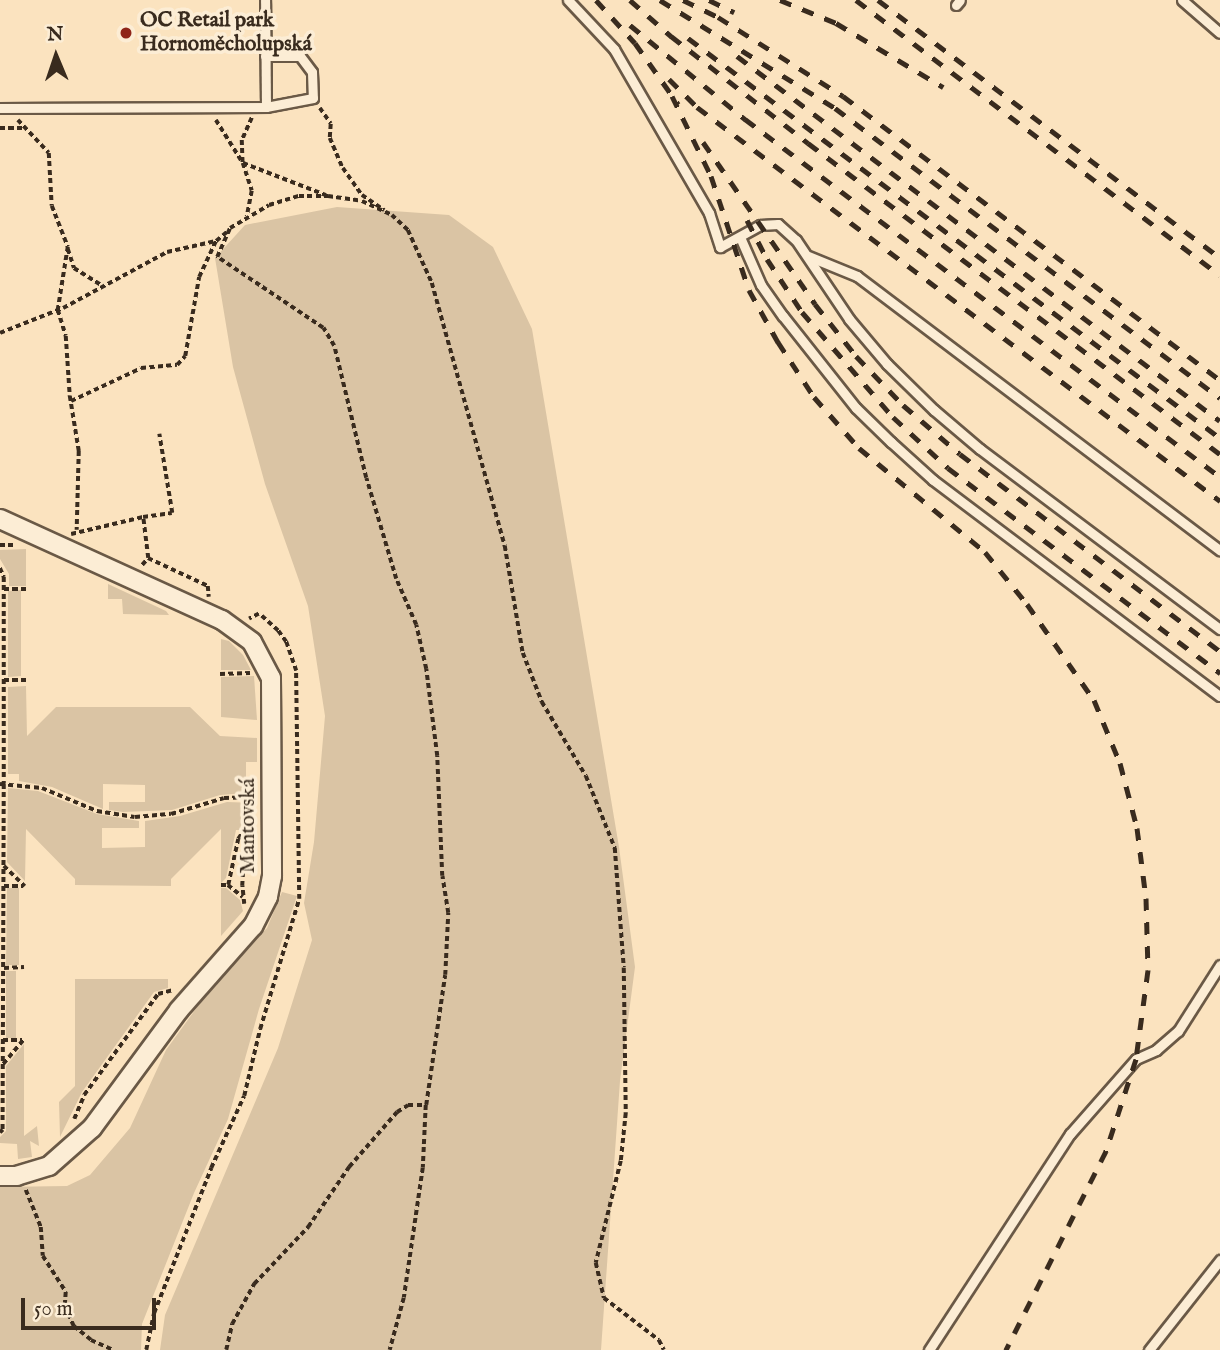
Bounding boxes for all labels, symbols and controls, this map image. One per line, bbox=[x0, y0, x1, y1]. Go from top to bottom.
place label: OC Retail park Hornoměcholupská bbox=[140, 8, 312, 58]
north arrow bbox=[21, 21, 91, 91]
text: N bbox=[47, 23, 64, 47]
marker: OC Retail park Hornoměcholupská bbox=[118, 25, 134, 41]
street label: Mantovská bbox=[236, 778, 262, 874]
scale bar bbox=[24, 1284, 159, 1328]
text: 50 m bbox=[34, 1296, 73, 1323]

